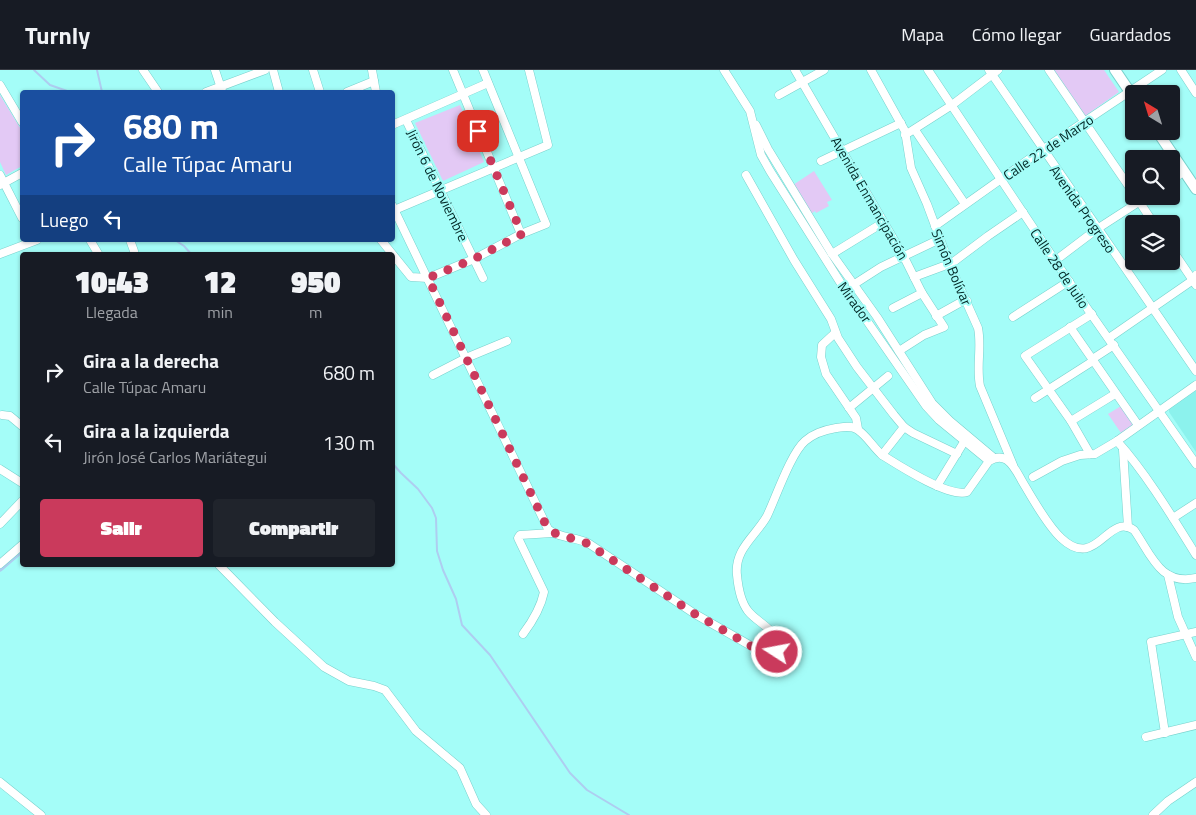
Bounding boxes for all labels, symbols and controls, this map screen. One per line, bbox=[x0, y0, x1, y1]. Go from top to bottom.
text: Turnly bbox=[25, 17, 90, 53]
text: Mapa bbox=[901, 21, 944, 48]
text: Cómo llegar bbox=[972, 21, 1061, 48]
text: Guardados bbox=[1089, 21, 1171, 48]
north arrow bbox=[1125, 85, 1180, 140]
map controls bbox=[1125, 85, 1180, 270]
text: 680 m bbox=[123, 99, 219, 153]
street label: Calle 22 de Marzo bbox=[999, 109, 1097, 185]
icon: right bbox=[40, 110, 105, 175]
pin bbox=[457, 110, 499, 152]
icon: arrive bbox=[464, 117, 492, 145]
street label: Jirón 6 de Noviembre bbox=[402, 125, 474, 245]
street label: Avenida Enmancipación bbox=[826, 133, 914, 263]
text: Calle Túpac Amaru bbox=[123, 147, 292, 181]
button: search bbox=[1125, 150, 1180, 205]
street label: Avenida Progreso bbox=[1045, 161, 1121, 257]
text: Luego bbox=[40, 205, 89, 234]
icon: left bbox=[99, 205, 127, 233]
button: layers bbox=[1125, 215, 1180, 270]
street label: Calle 28 de Julio bbox=[1025, 224, 1095, 312]
street label: Simón Bolívar bbox=[926, 226, 978, 309]
text: 10:43 bbox=[74, 259, 149, 305]
text: 12 bbox=[204, 259, 237, 305]
text: 950 bbox=[291, 259, 341, 305]
street label: Mirador bbox=[833, 277, 877, 327]
text: Llegada bbox=[86, 300, 138, 324]
text: min bbox=[207, 300, 233, 324]
text: m bbox=[309, 300, 322, 324]
text: Gira a la derecha bbox=[83, 346, 219, 375]
icon: right bbox=[40, 358, 68, 386]
text: 680 m bbox=[323, 358, 375, 387]
text: Calle Túpac Amaru bbox=[83, 375, 206, 399]
text: Gira a la izquierda bbox=[83, 416, 230, 445]
icon: left bbox=[40, 428, 68, 456]
text: 130 m bbox=[323, 428, 375, 457]
text: Jirón José Carlos Mariátegui bbox=[83, 445, 267, 469]
button: Salir bbox=[40, 499, 203, 557]
button: Compartir bbox=[213, 499, 375, 557]
position arrow bbox=[750, 625, 802, 677]

